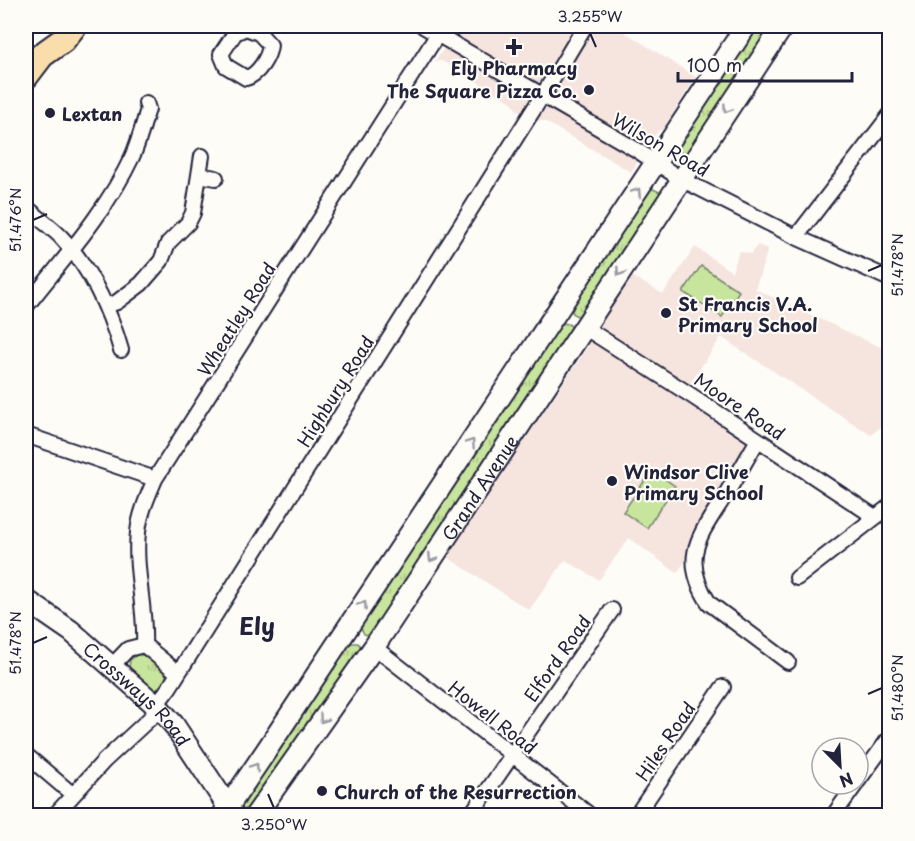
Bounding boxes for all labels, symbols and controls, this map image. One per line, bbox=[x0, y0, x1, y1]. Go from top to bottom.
text: 3.255°W bbox=[558, 4, 623, 27]
marker: Ely Pharmacy bbox=[507, 40, 521, 54]
scale bar bbox=[678, 45, 852, 83]
text: 100 m bbox=[687, 51, 742, 78]
place label: Ely Pharmacy bbox=[451, 54, 577, 81]
place label: The Square Pizza Co. bbox=[387, 77, 577, 104]
marker: The Square Pizza Co. bbox=[582, 83, 596, 97]
place label: Lextan bbox=[62, 100, 122, 127]
one-way arrow bbox=[723, 102, 734, 113]
street label: Wilson Road bbox=[607, 105, 715, 183]
marker: Lextan bbox=[43, 106, 57, 120]
text: 51.476°N bbox=[3, 188, 26, 252]
one-way arrow bbox=[629, 188, 640, 199]
text: 51.478°N bbox=[885, 233, 908, 297]
street label: Wheatley Road bbox=[190, 257, 282, 381]
one-way arrow bbox=[616, 265, 627, 276]
place label: St Francis V.A. Primary School bbox=[678, 290, 818, 338]
marker: St Francis V.A. Primary School bbox=[659, 306, 673, 320]
street label: Highbury Road bbox=[290, 330, 380, 452]
street label: Moore Road bbox=[689, 366, 791, 446]
street label: Grand Avenue bbox=[434, 429, 524, 546]
one-way arrow bbox=[464, 438, 475, 449]
place label: Windsor Clive Primary School bbox=[624, 458, 764, 506]
marker: Windsor Clive Primary School bbox=[605, 474, 619, 488]
one-way arrow bbox=[428, 552, 440, 562]
one-way arrow bbox=[356, 601, 367, 612]
district label: Ely bbox=[239, 607, 275, 643]
street label: Elford Road bbox=[517, 609, 597, 707]
text: 51.478°N bbox=[3, 611, 26, 675]
street label: Crossways Road bbox=[78, 635, 197, 751]
text: 51.480°N bbox=[885, 654, 908, 722]
street label: Howell Road bbox=[443, 674, 543, 760]
street label: Hiles Road bbox=[628, 696, 702, 786]
one-way arrow bbox=[319, 712, 330, 723]
north arrow bbox=[810, 736, 870, 796]
one-way arrow bbox=[248, 763, 259, 774]
text: N bbox=[836, 767, 857, 794]
place label: Church of the Resurrection bbox=[334, 778, 577, 805]
marker: Church of the Resurrection bbox=[315, 784, 329, 798]
text: 3.250°W bbox=[241, 812, 308, 835]

